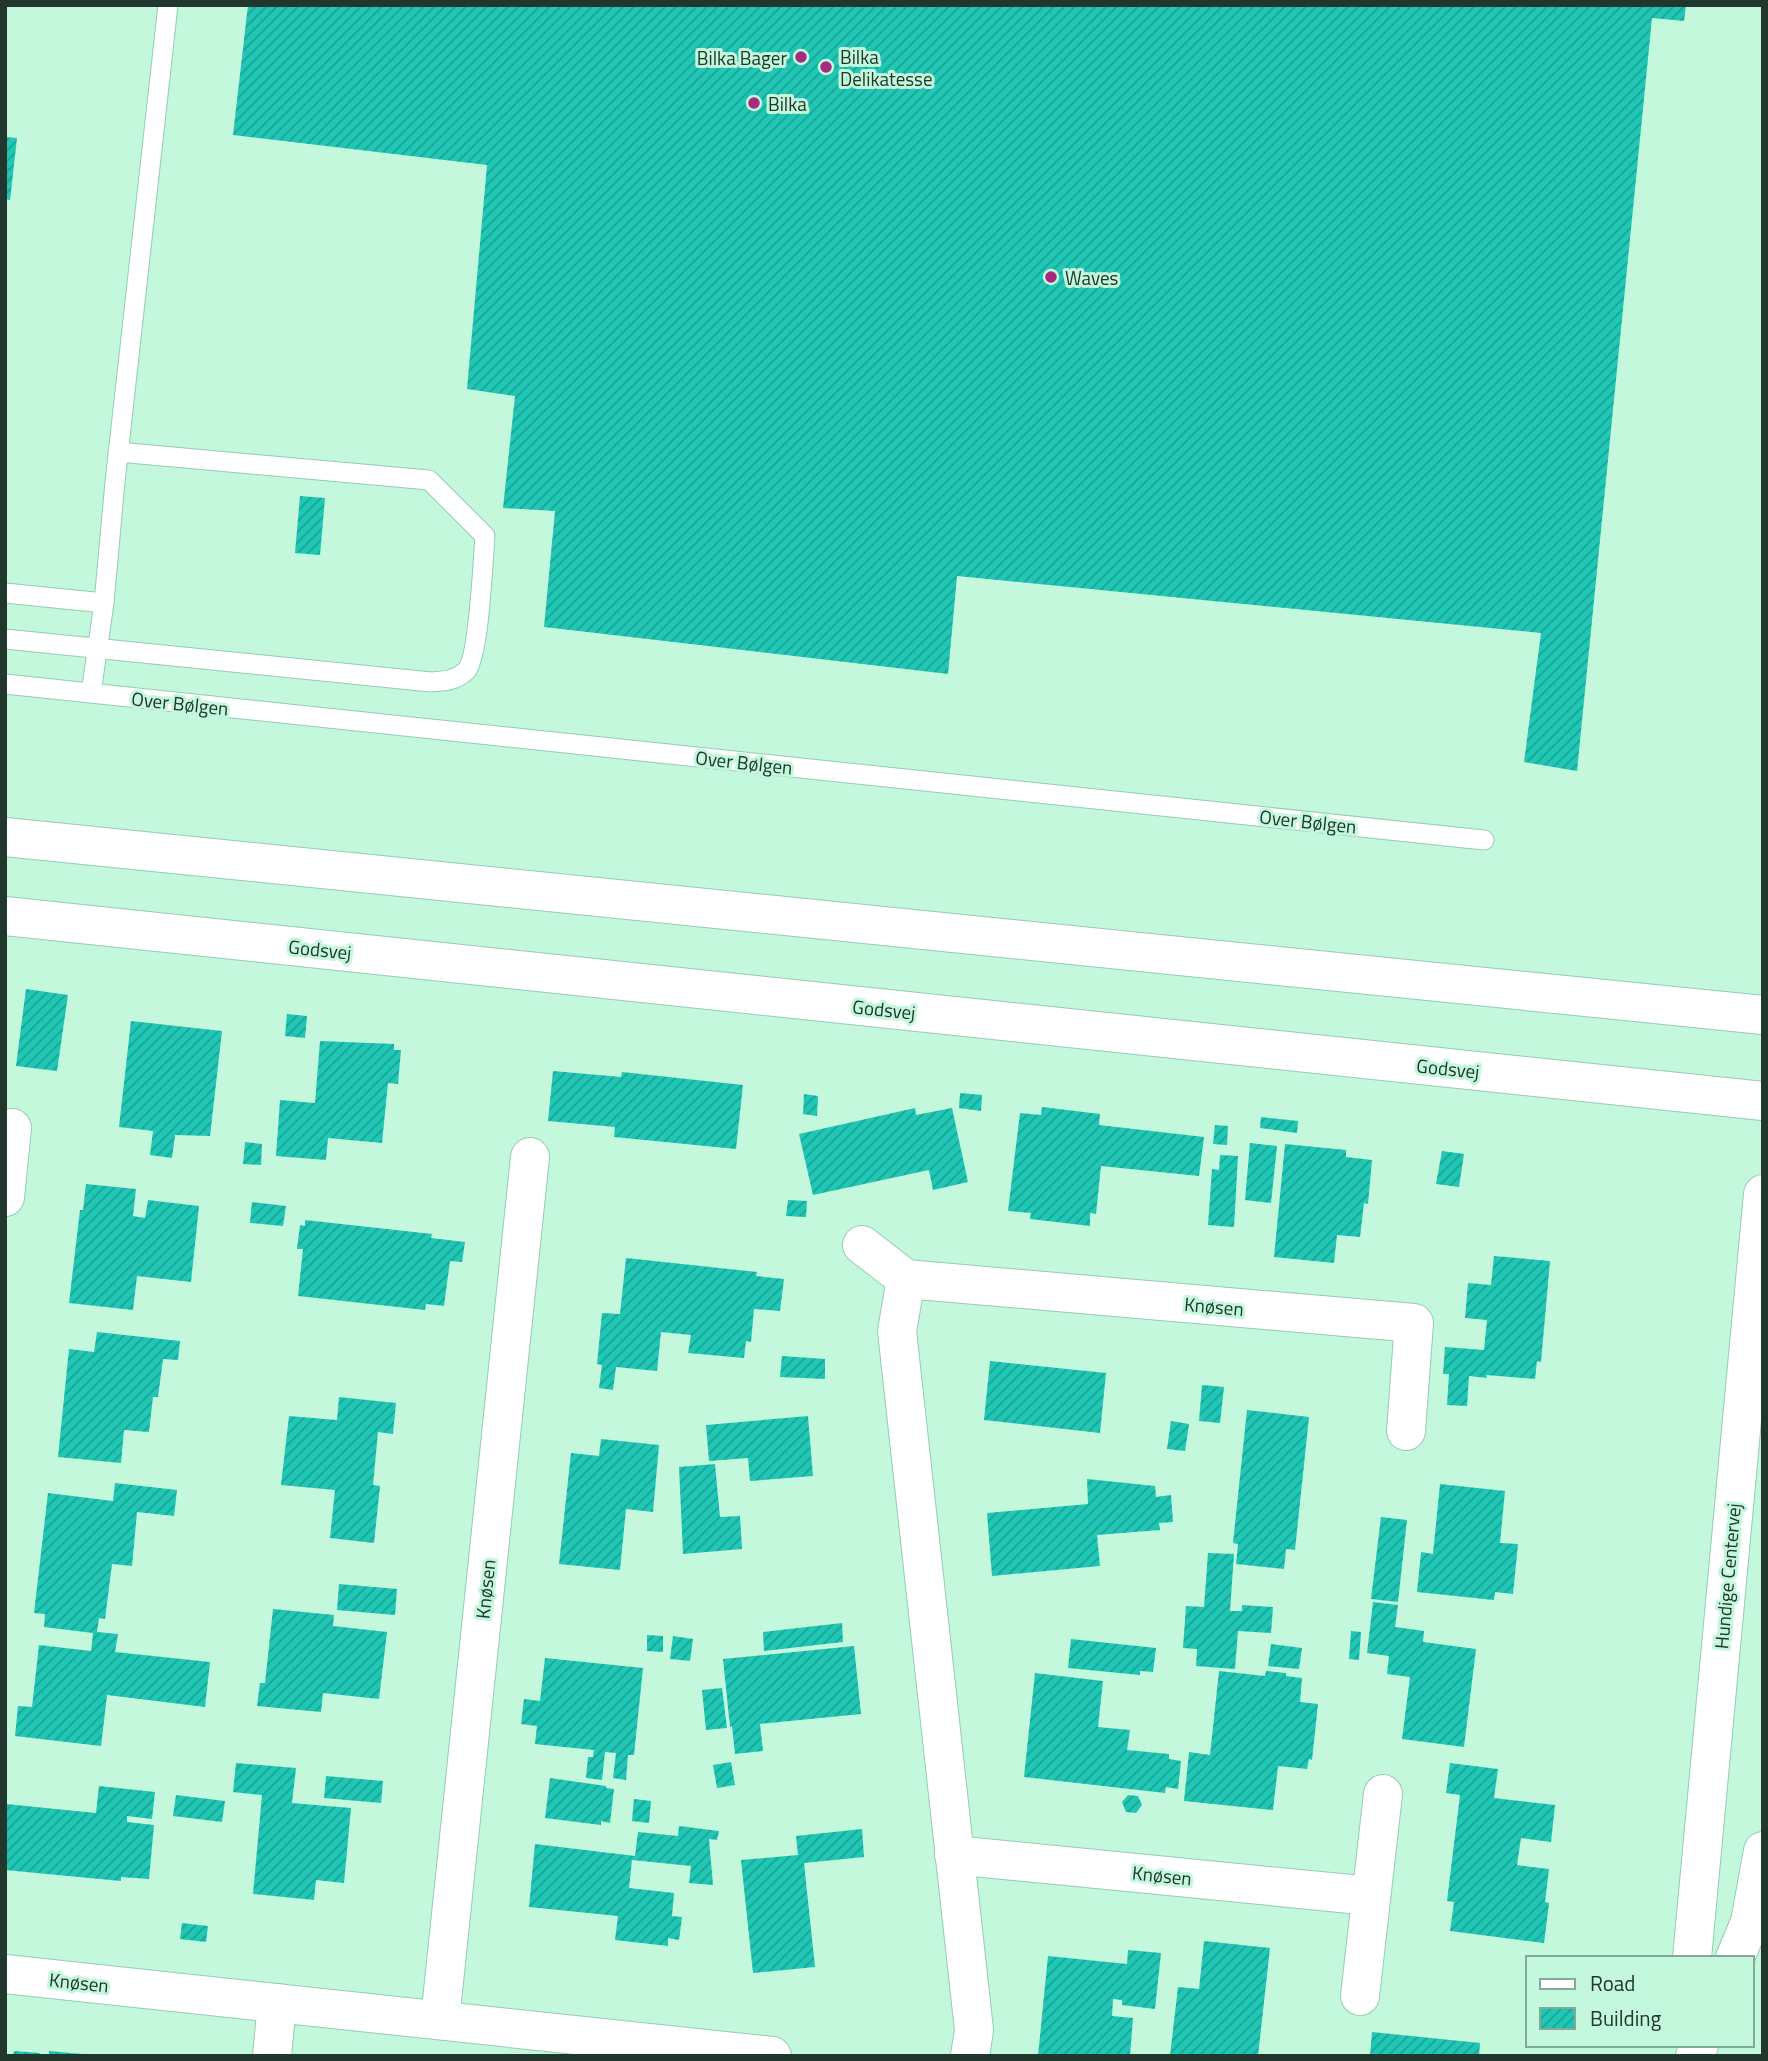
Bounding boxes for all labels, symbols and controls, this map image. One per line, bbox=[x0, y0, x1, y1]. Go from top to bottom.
place label: Bilka Delikatesse bbox=[840, 42, 933, 93]
place label: Bilka Bager bbox=[697, 43, 787, 72]
marker: Bilka Bager bbox=[793, 49, 809, 65]
marker: Bilka Delikatesse bbox=[818, 59, 834, 75]
place label: Bilka bbox=[768, 89, 807, 118]
marker: Bilka bbox=[746, 95, 762, 111]
place label: Waves bbox=[1065, 263, 1119, 292]
marker: Waves bbox=[1043, 269, 1059, 285]
street label: Over Bølgen bbox=[130, 683, 230, 723]
street label: Over Bølgen bbox=[694, 742, 794, 782]
street label: Over Bølgen bbox=[1258, 801, 1358, 841]
street label: Godsvej bbox=[287, 931, 353, 967]
street label: Godsvej bbox=[851, 991, 917, 1027]
street label: Godsvej bbox=[1415, 1050, 1481, 1086]
street label: Knøsen bbox=[1183, 1289, 1245, 1323]
street label: Hundige Centervej bbox=[1706, 1502, 1748, 1650]
street label: Knøsen bbox=[467, 1558, 503, 1620]
street label: Knøsen bbox=[1131, 1857, 1193, 1893]
legend bbox=[1526, 1956, 1754, 2047]
street label: Knøsen bbox=[48, 1964, 110, 2000]
text: Road bbox=[1590, 1967, 1635, 1999]
text: Building bbox=[1590, 2002, 1662, 2034]

